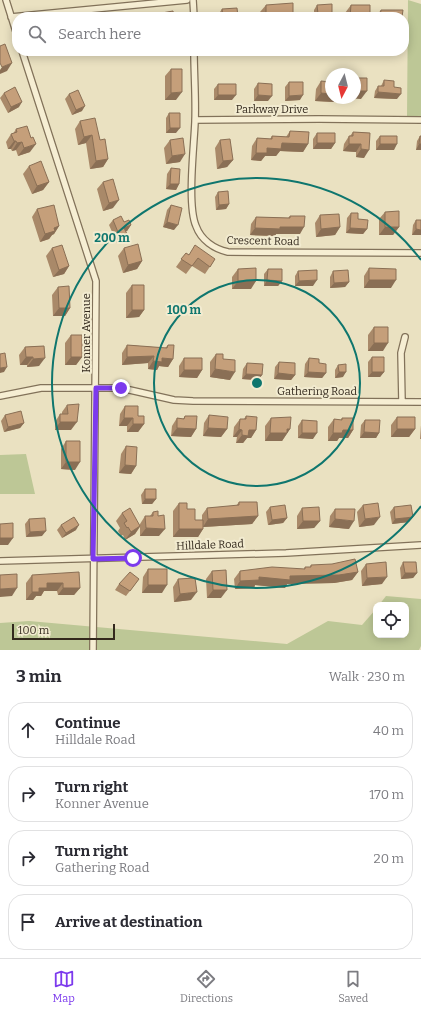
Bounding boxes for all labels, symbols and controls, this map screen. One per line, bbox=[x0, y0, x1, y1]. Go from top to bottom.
search box bbox=[12, 12, 409, 56]
icon: search bbox=[26, 23, 48, 45]
text: Search here bbox=[58, 25, 141, 43]
north arrow bbox=[325, 68, 361, 104]
street label: Parkway Drive bbox=[236, 103, 308, 116]
text: 200 m bbox=[94, 231, 130, 245]
street label: Crescent Road bbox=[226, 234, 300, 248]
street label: Konner Avenue bbox=[80, 293, 93, 373]
text: 100 m bbox=[167, 303, 202, 317]
centre of rings bbox=[250, 376, 264, 390]
route end bbox=[112, 379, 130, 397]
street label: Gathering Road bbox=[277, 385, 357, 398]
street label: Hilldale Road bbox=[176, 537, 245, 553]
route start bbox=[124, 549, 142, 567]
map controls bbox=[373, 602, 409, 638]
button: locate bbox=[373, 602, 409, 638]
scale bar bbox=[12, 622, 115, 641]
text: 100 m bbox=[18, 624, 49, 637]
text: 3 min bbox=[16, 666, 61, 687]
text: Walk · 230 m bbox=[329, 669, 405, 684]
text: Continue bbox=[55, 714, 121, 732]
icon: ahead bbox=[17, 719, 39, 741]
text: 40 m bbox=[373, 723, 404, 738]
text: Hilldale Road bbox=[55, 732, 135, 747]
text: Turn right bbox=[55, 778, 128, 796]
icon: right bbox=[17, 783, 39, 805]
text: 170 m bbox=[369, 787, 404, 802]
text: Konner Avenue bbox=[55, 796, 149, 811]
text: Turn right bbox=[55, 842, 128, 860]
icon: right bbox=[17, 847, 39, 869]
text: 20 m bbox=[374, 851, 404, 866]
text: Gathering Road bbox=[55, 860, 149, 875]
icon: arrive bbox=[17, 911, 39, 933]
text: Arrive at destination bbox=[55, 913, 202, 931]
tab: Map bbox=[53, 968, 75, 1005]
tab: Directions bbox=[180, 968, 233, 1005]
tab: Saved bbox=[338, 968, 368, 1005]

